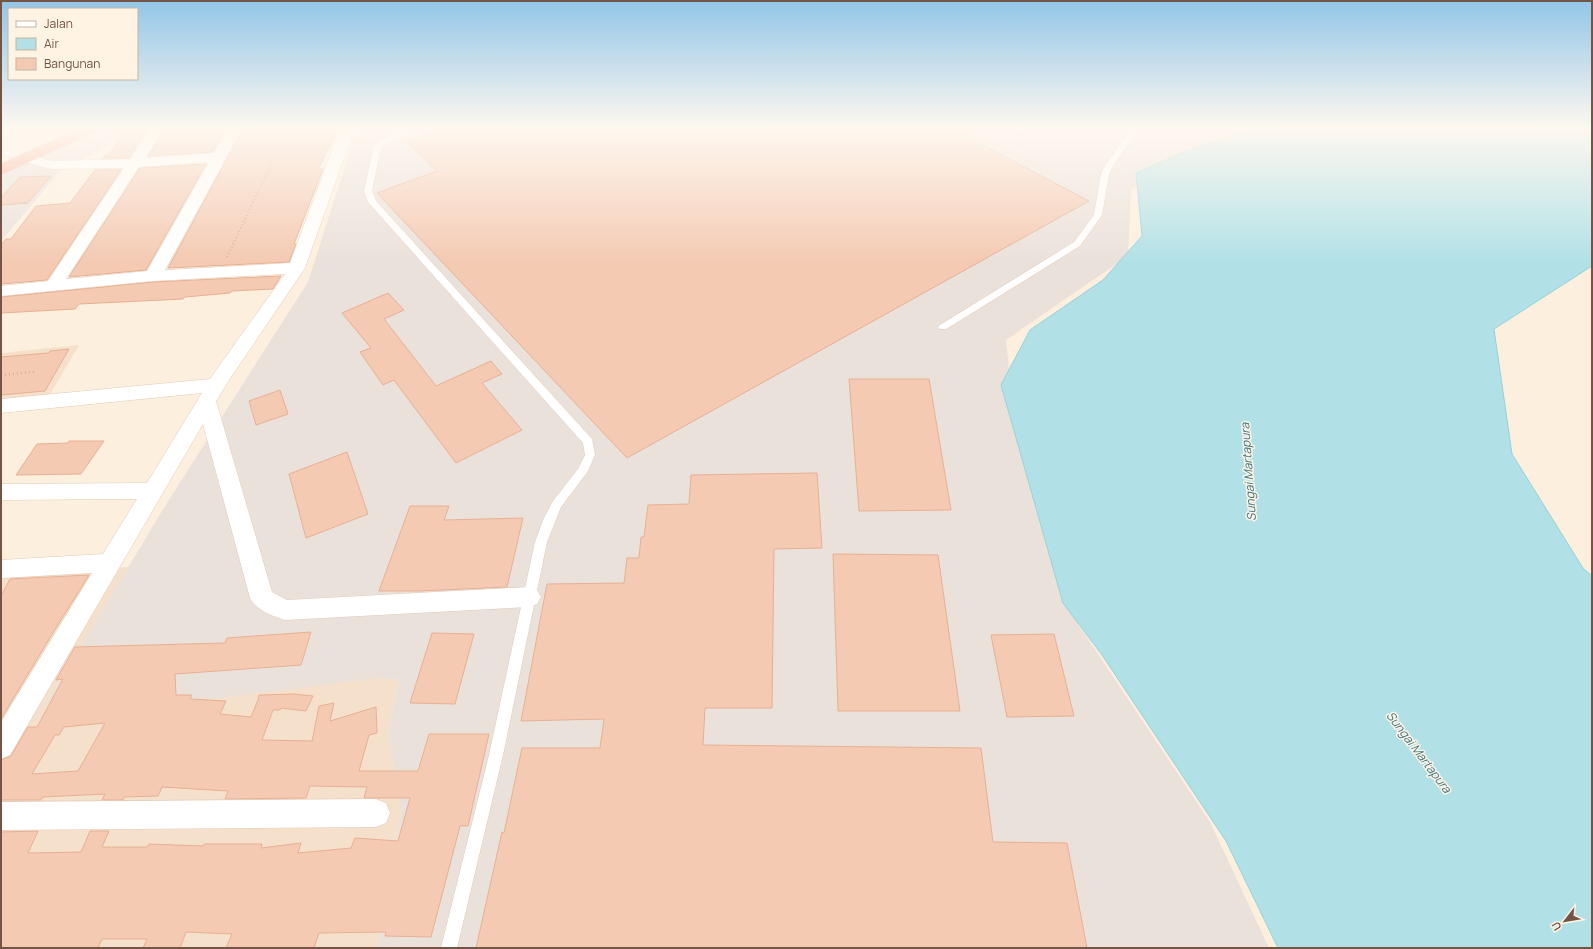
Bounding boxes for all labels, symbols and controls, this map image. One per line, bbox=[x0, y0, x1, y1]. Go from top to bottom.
legend bbox=[8, 8, 138, 80]
text: Jalan bbox=[44, 15, 73, 32]
text: Air bbox=[44, 35, 59, 52]
text: Bangunan bbox=[44, 55, 100, 72]
water label: Sungai Martapura bbox=[1236, 421, 1260, 522]
water label: Sungai Martapura bbox=[1383, 708, 1456, 797]
north arrow bbox=[1545, 901, 1585, 941]
text: U bbox=[1547, 919, 1564, 934]

